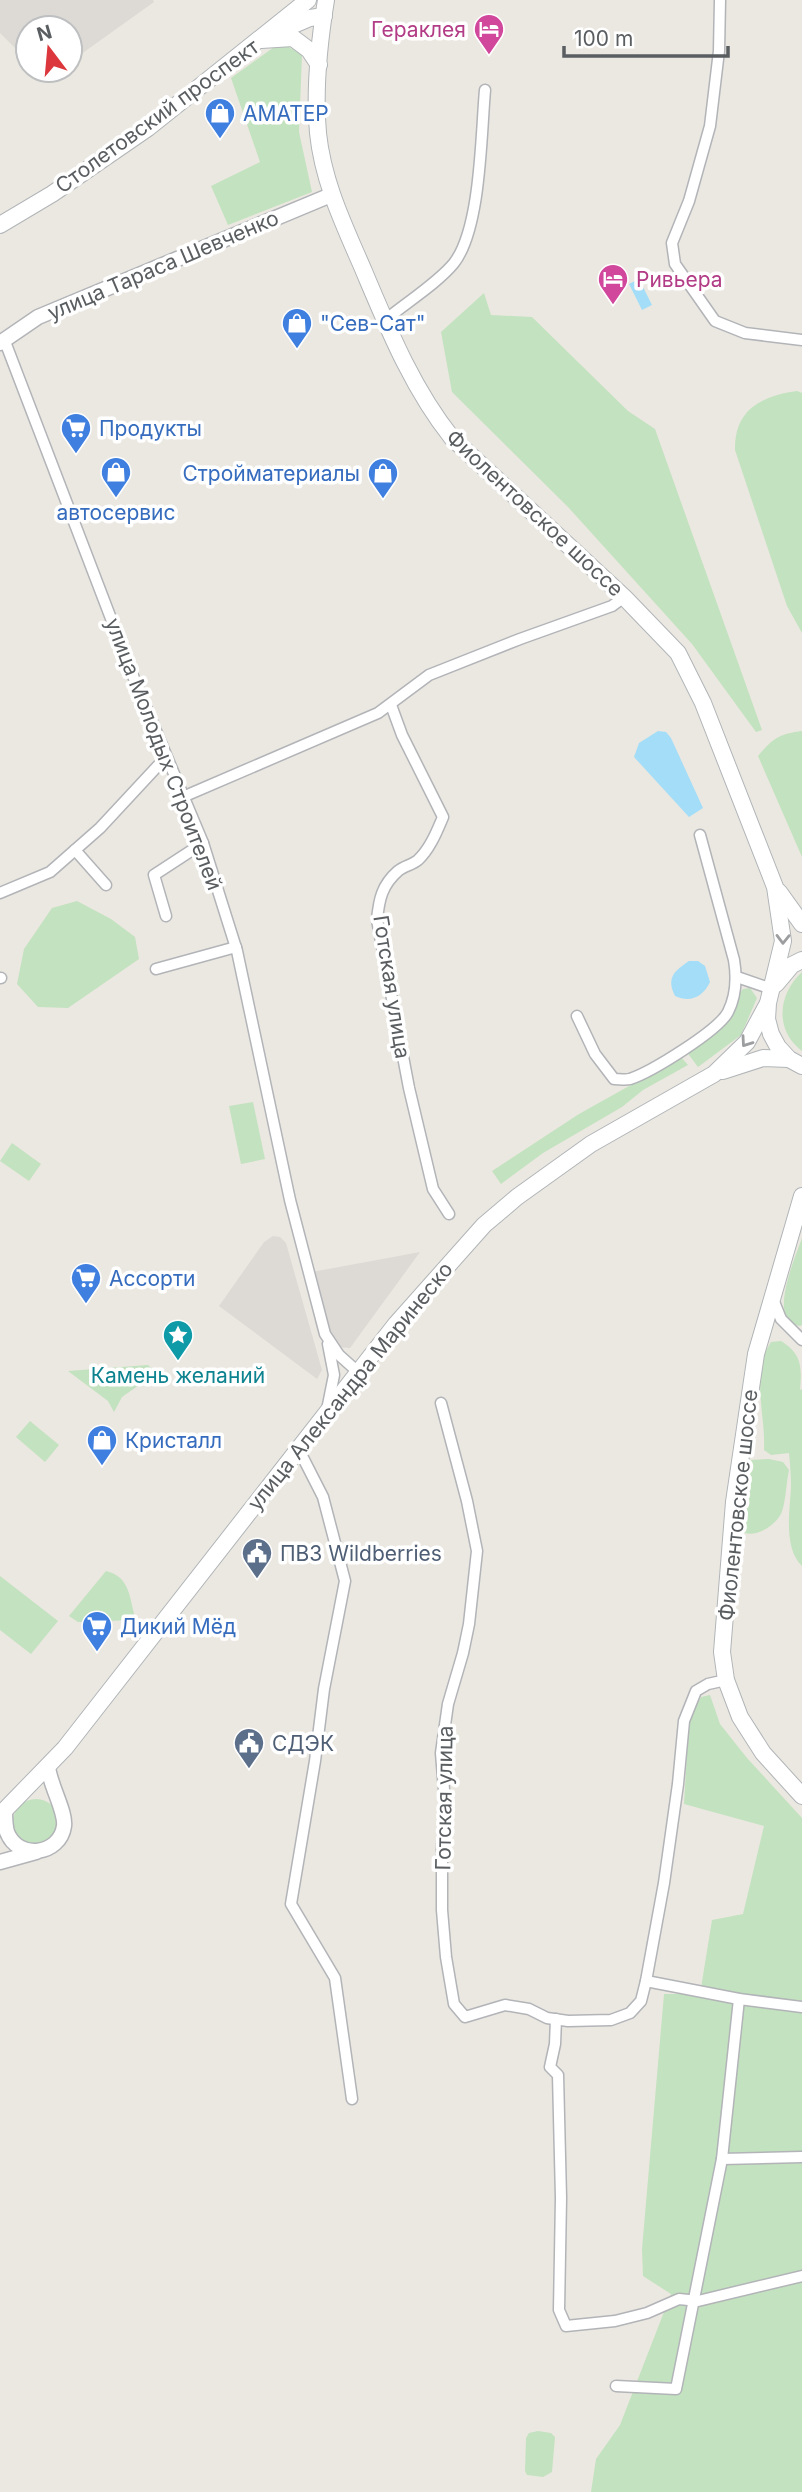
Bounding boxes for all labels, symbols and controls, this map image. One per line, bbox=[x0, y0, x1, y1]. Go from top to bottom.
hotel icon: Гераклея bbox=[472, 12, 506, 56]
north arrow bbox=[14, 14, 84, 84]
scale bar bbox=[564, 14, 728, 58]
place label: Гераклея bbox=[371, 17, 466, 42]
text: N bbox=[34, 20, 55, 46]
text: 100 m bbox=[574, 26, 633, 51]
street label: Столетовский проспект bbox=[50, 34, 264, 198]
shop icon: АМАТЕР bbox=[203, 96, 237, 140]
place label: АМАТЕР bbox=[243, 101, 329, 126]
street label: улица Тараса Шевченко bbox=[44, 205, 282, 325]
hotel icon: Ривьера bbox=[596, 262, 630, 306]
place label: Ривьера bbox=[636, 267, 723, 292]
shop icon: "Сев-Сат" bbox=[280, 306, 314, 350]
place label: "Сев-Сат" bbox=[320, 311, 426, 336]
supermarket icon: Продукты bbox=[59, 411, 93, 455]
place label: Продукты bbox=[99, 416, 202, 441]
street label: Фиолентовское шоссе bbox=[441, 424, 629, 602]
shop icon: автосервис bbox=[99, 455, 133, 499]
shop icon: Стройматериалы bbox=[366, 456, 400, 500]
place label: Стройматериалы bbox=[182, 461, 360, 486]
place label: автосервис bbox=[56, 500, 176, 525]
street label: улица Молодых Строителей bbox=[100, 614, 228, 894]
street label: Готская улица bbox=[368, 913, 416, 1061]
one-way arrow bbox=[775, 933, 790, 944]
one-way arrow bbox=[741, 1034, 754, 1047]
street label: улица Александра Маринеско bbox=[242, 1257, 458, 1515]
supermarket icon: Ассорти bbox=[69, 1261, 103, 1305]
place label: Ассорти bbox=[109, 1266, 195, 1291]
place icon: Камень желаний bbox=[161, 1318, 195, 1362]
place label: Камень желаний bbox=[91, 1363, 265, 1388]
street label: Фиолентовское шоссе bbox=[713, 1388, 763, 1622]
shop icon: Кристалл bbox=[85, 1423, 119, 1467]
place label: Кристалл bbox=[125, 1428, 222, 1453]
public building icon: ПВЗ Wildberries bbox=[240, 1536, 274, 1580]
place label: ПВЗ Wildberries bbox=[280, 1541, 442, 1566]
supermarket icon: Дикий Мёд bbox=[80, 1609, 114, 1653]
place label: Дикий Мёд bbox=[120, 1614, 236, 1639]
street label: Готская улица bbox=[430, 1725, 458, 1871]
public building icon: СДЭК bbox=[232, 1726, 266, 1770]
place label: СДЭК bbox=[272, 1731, 334, 1756]

